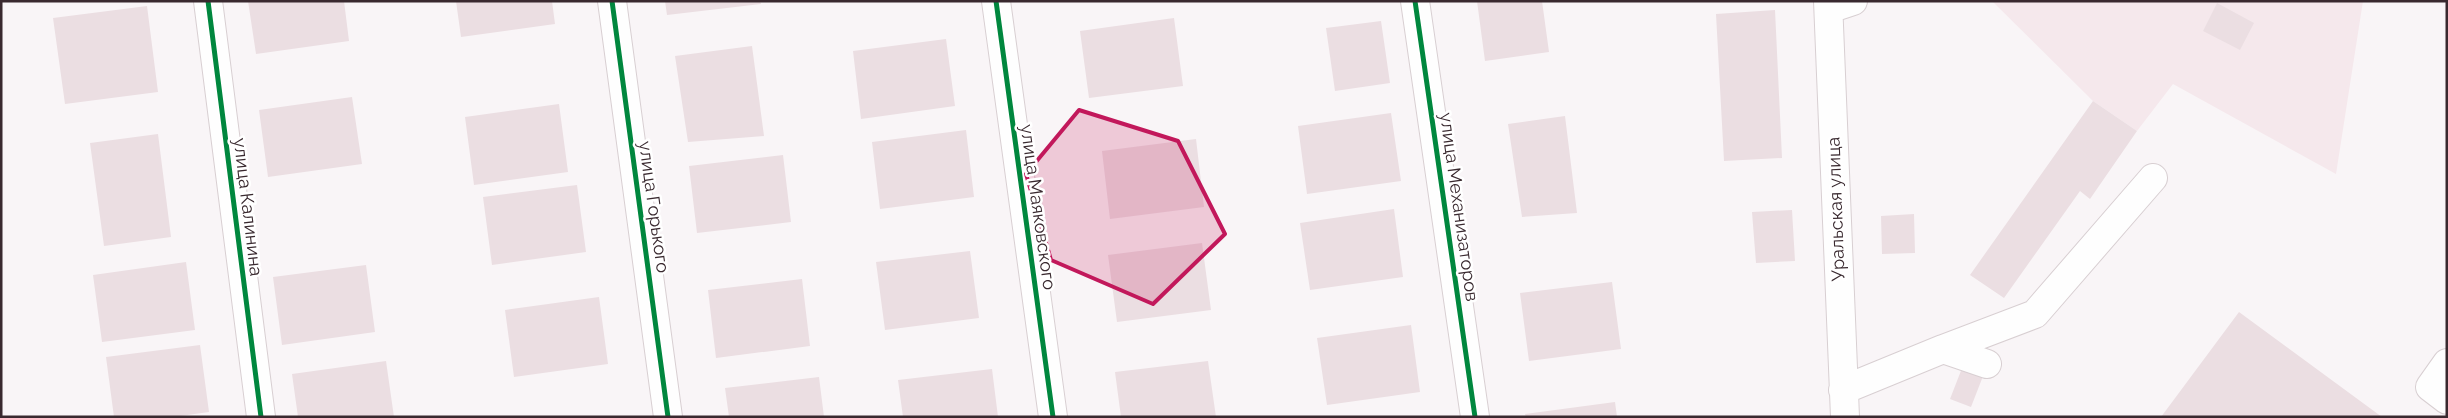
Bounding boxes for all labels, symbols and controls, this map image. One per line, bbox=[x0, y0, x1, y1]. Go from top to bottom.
street label: улица Механизаторов bbox=[1436, 111, 1483, 303]
street label: улица Маяковского bbox=[1016, 123, 1061, 291]
street label: Уральская улица bbox=[1822, 136, 1849, 282]
street label: улица Калинина bbox=[230, 137, 267, 277]
street label: улица Горького bbox=[635, 140, 674, 275]

